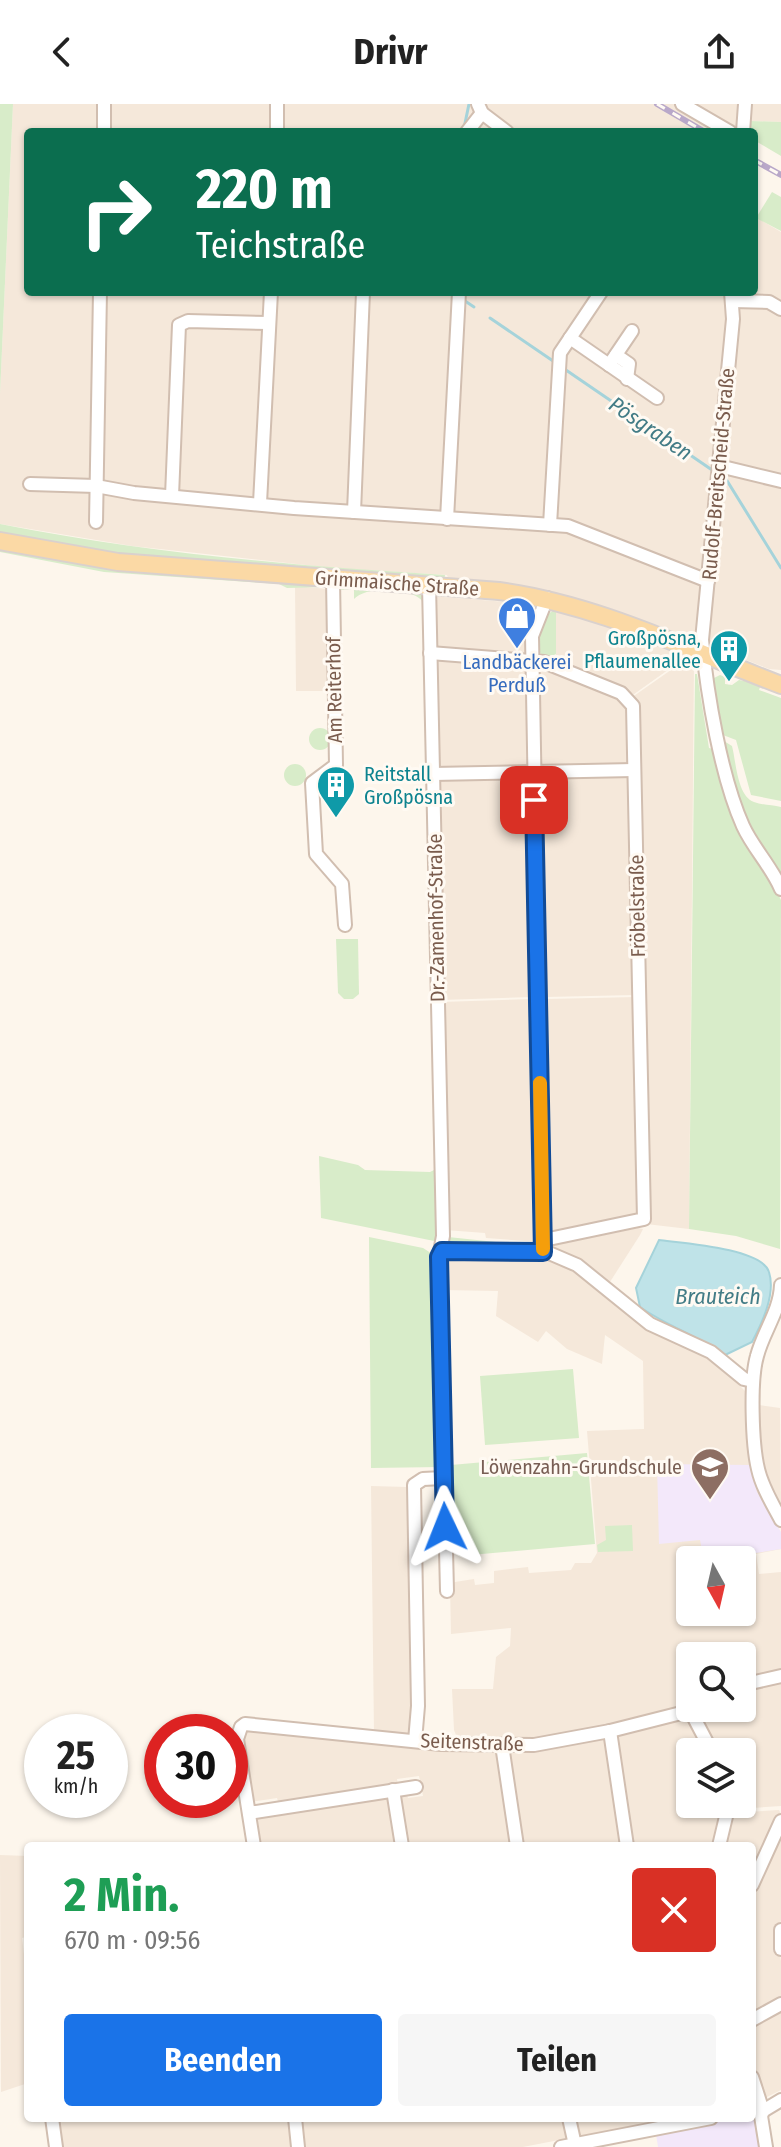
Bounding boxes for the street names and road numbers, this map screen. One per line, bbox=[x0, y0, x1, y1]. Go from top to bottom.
street label: Rudolf-Breitscheid-Straße bbox=[697, 367, 739, 581]
street label: Grimmaische Straße bbox=[314, 565, 480, 601]
street label: Am Reiterhof bbox=[321, 635, 347, 743]
street label: Dr.-Zamenhof-Straße bbox=[423, 834, 449, 1002]
street label: Fröbelstraße bbox=[624, 854, 650, 958]
street label: Seitenstraße bbox=[420, 1728, 524, 1756]

